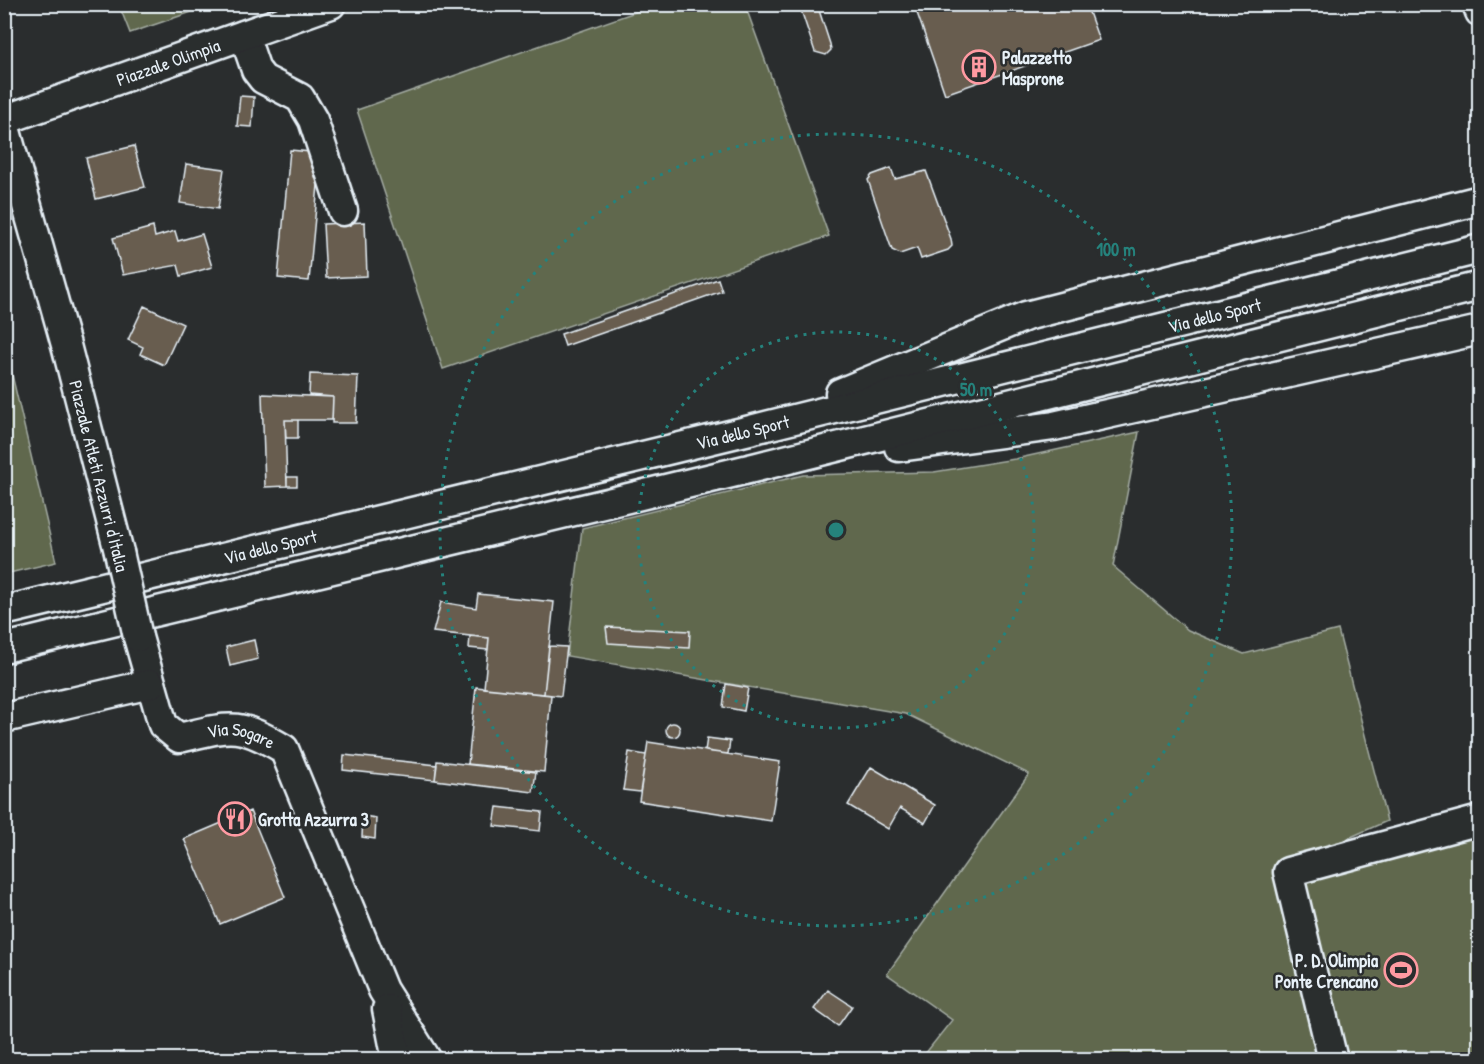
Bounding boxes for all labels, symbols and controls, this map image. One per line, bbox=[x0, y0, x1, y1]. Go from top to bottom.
street label: Piazzale Olimpia bbox=[113, 32, 223, 92]
place label: Palazzetto Masprone bbox=[1002, 45, 1073, 92]
building icon: Palazzetto Masprone bbox=[961, 49, 997, 85]
text: 100 m bbox=[1096, 237, 1136, 262]
street label: Via dello Sport bbox=[1165, 291, 1264, 338]
text: 50 m bbox=[960, 377, 992, 402]
street label: Piazzale Atleti Azzurri d'Italia bbox=[63, 378, 135, 574]
street label: Via dello Sport bbox=[693, 408, 793, 455]
centre of rings bbox=[826, 520, 846, 540]
street label: Via dello Sport bbox=[221, 523, 320, 570]
street label: Via Sogare bbox=[205, 716, 280, 754]
restaurant icon: Grotta Azzurra 3 bbox=[217, 801, 253, 837]
place label: Grotta Azzurra 3 bbox=[258, 807, 369, 832]
place label: P. D. Olimpia Ponte Crencano bbox=[1275, 948, 1379, 994]
sports icon: P. D. Olimpia Ponte Crencano bbox=[1383, 952, 1419, 988]

